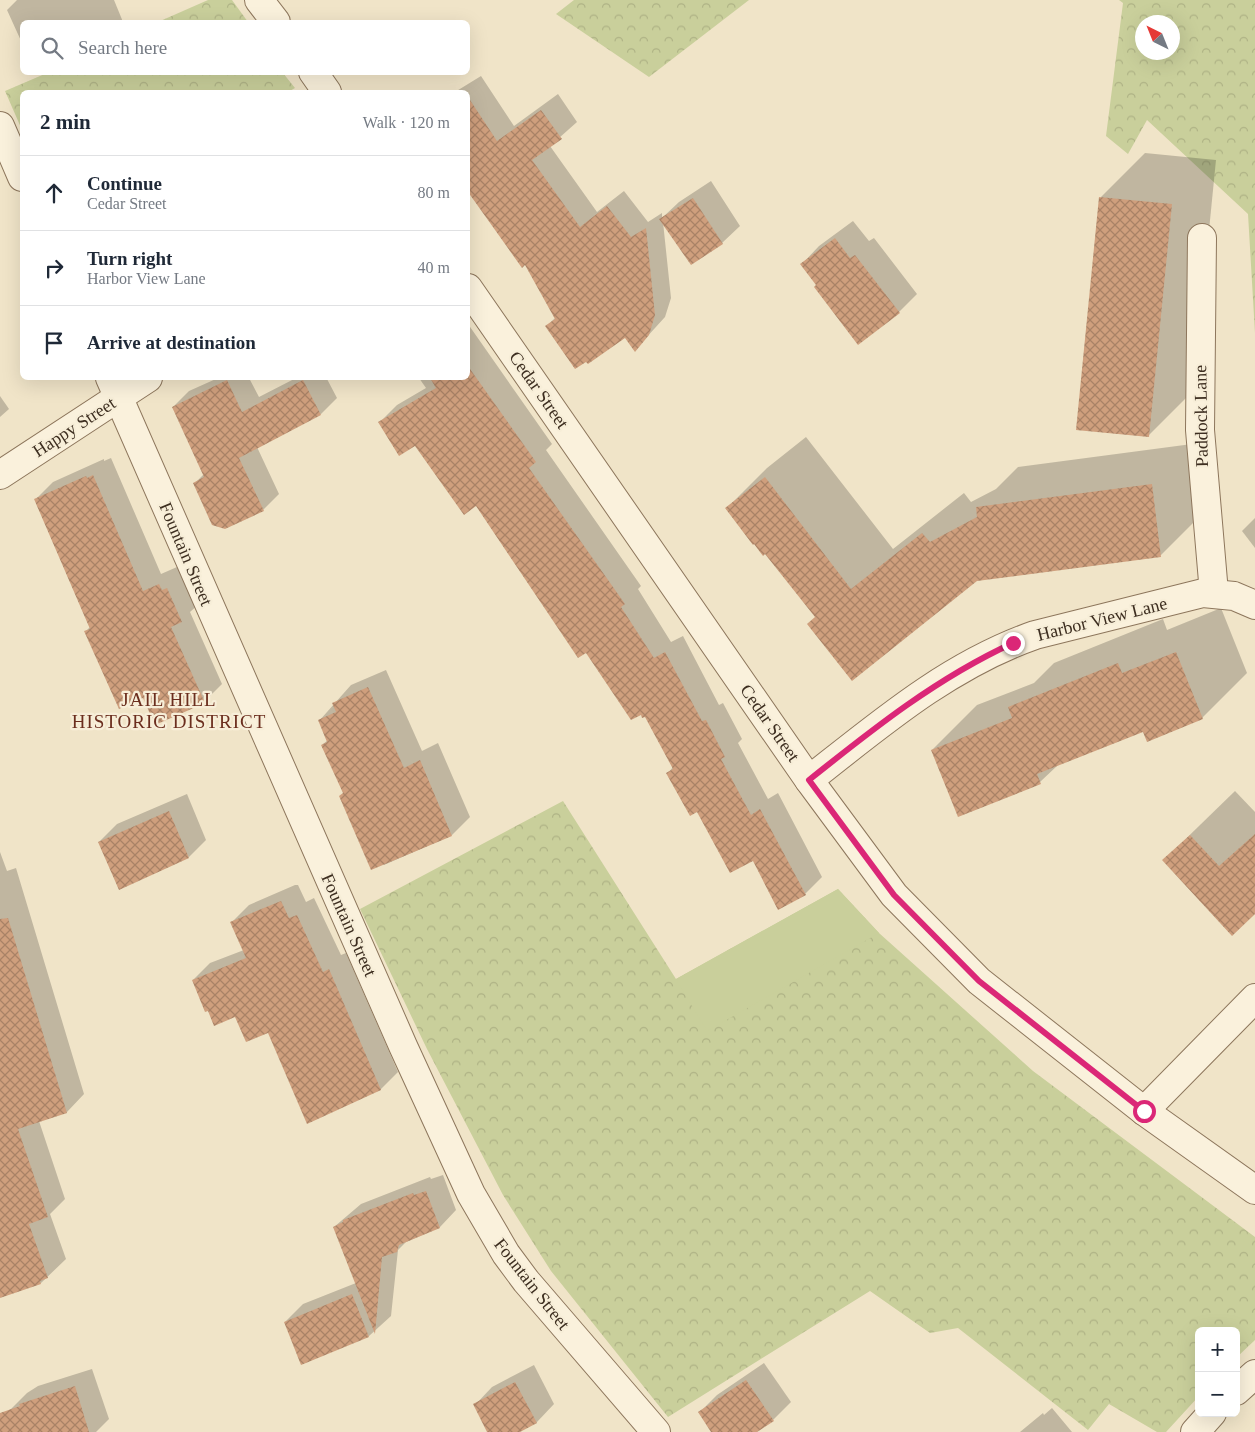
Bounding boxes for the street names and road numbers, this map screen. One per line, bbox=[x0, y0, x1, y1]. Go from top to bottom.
street label: Cedar Street bbox=[505, 348, 573, 432]
street label: Paddock Lane bbox=[1190, 365, 1212, 467]
street label: Happy Street bbox=[29, 393, 119, 461]
street label: Fountain Street bbox=[155, 499, 217, 609]
street label: Harbor View Lane bbox=[1035, 593, 1169, 645]
street label: Cedar Street bbox=[736, 681, 804, 765]
street label: Fountain Street bbox=[317, 870, 381, 980]
street label: Fountain Street bbox=[490, 1234, 574, 1334]

